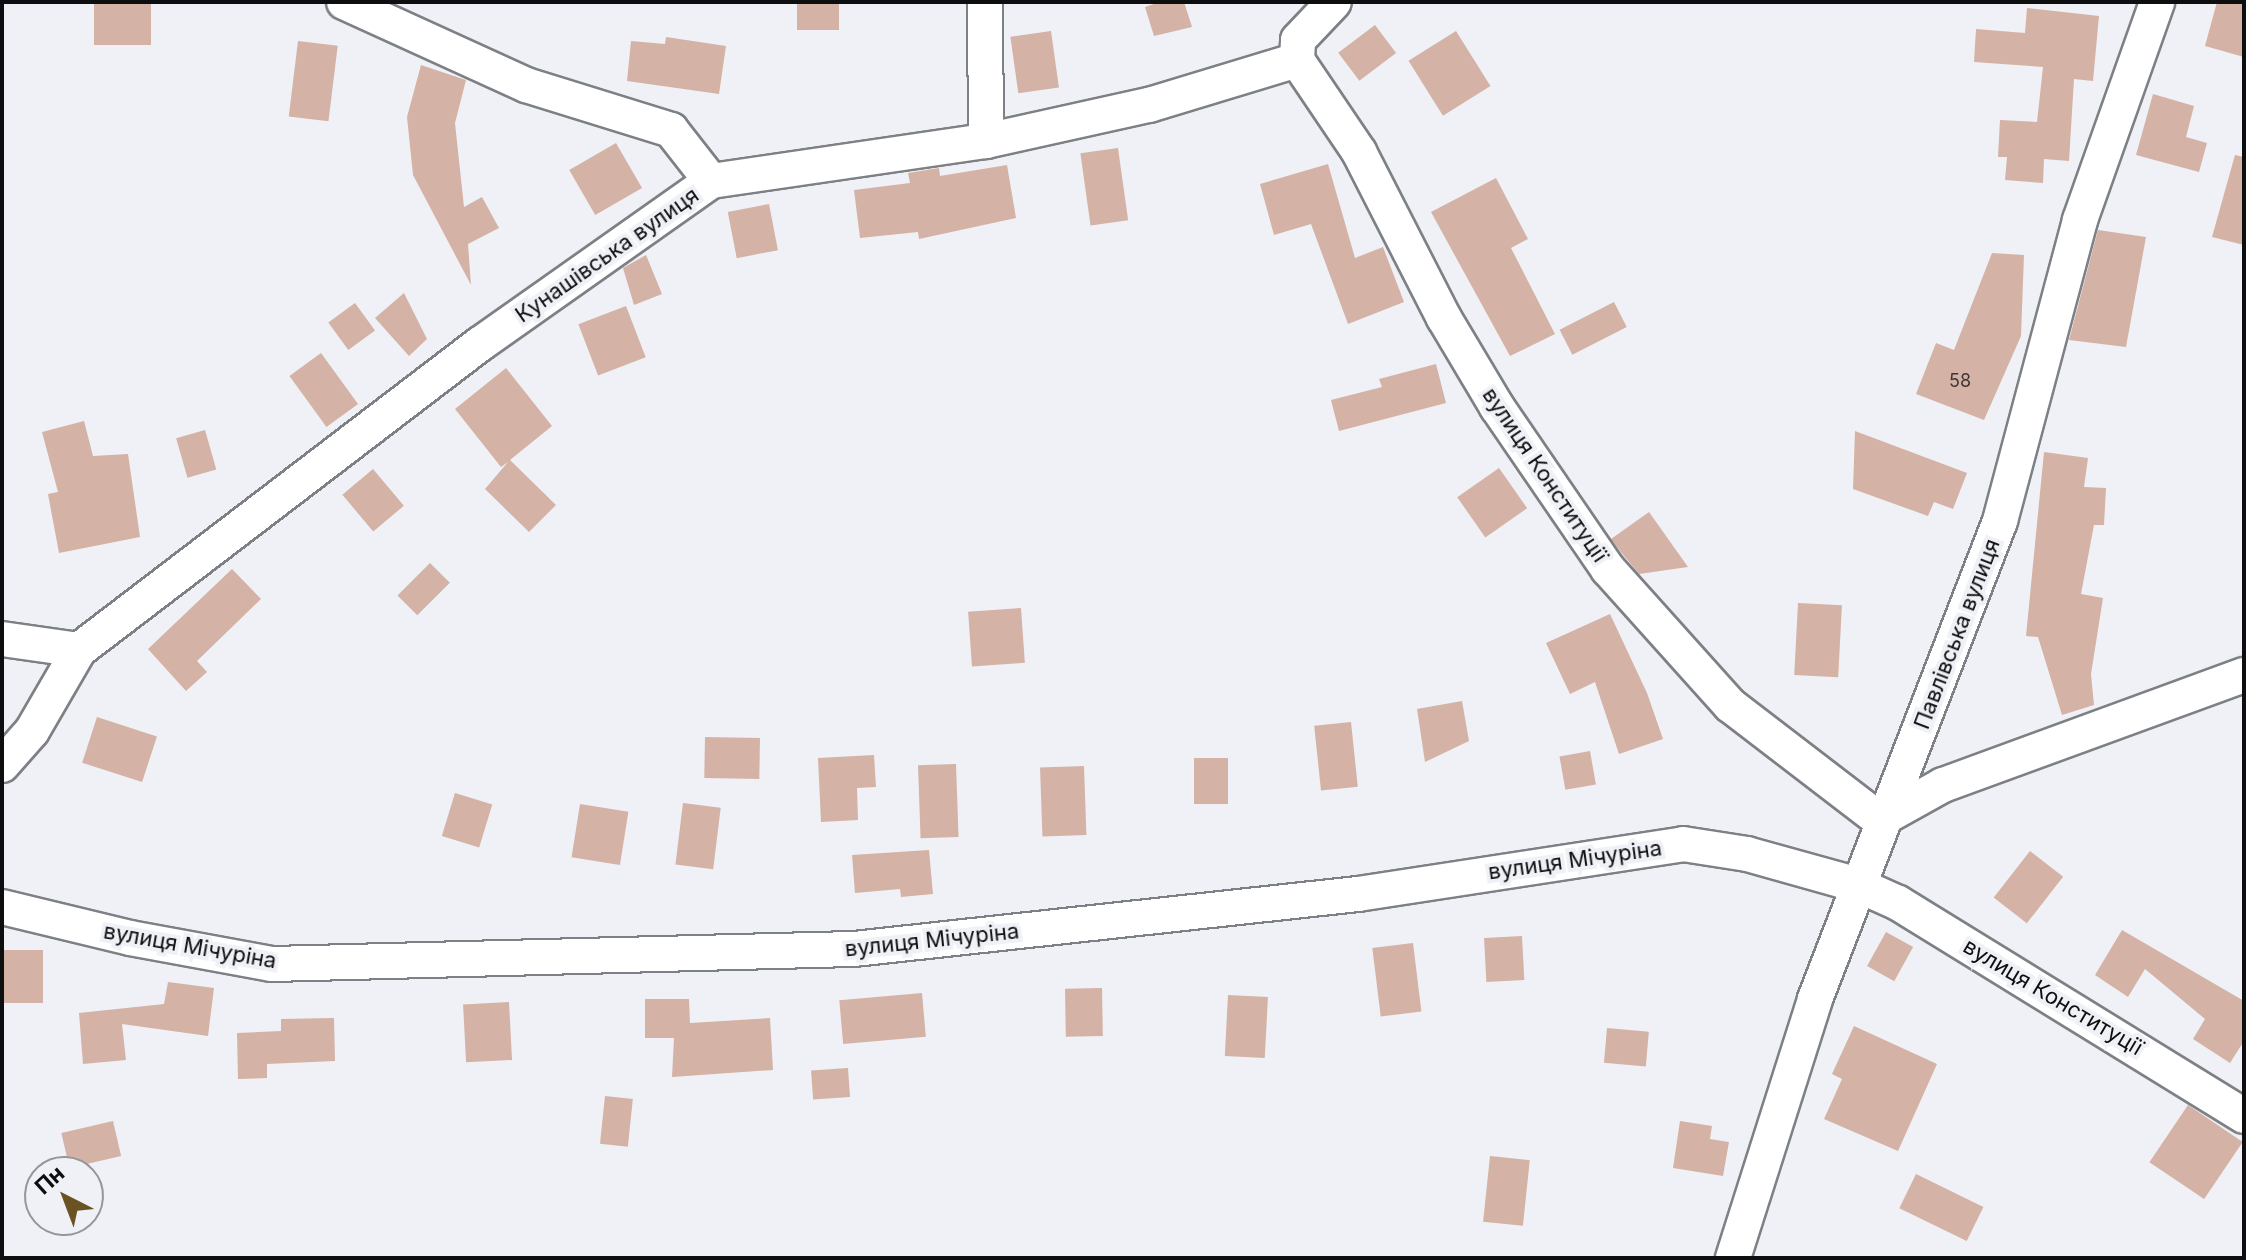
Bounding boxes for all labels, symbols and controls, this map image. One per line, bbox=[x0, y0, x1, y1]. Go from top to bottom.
street label: Кунашівська вулиця bbox=[510, 182, 704, 328]
house number: 58 bbox=[1949, 370, 1971, 392]
street label: вулиця Конституції bbox=[1477, 383, 1613, 567]
street label: Павлівська вулиця bbox=[1909, 535, 2005, 733]
street label: вулиця Мічуріна bbox=[1486, 835, 1664, 885]
street label: вулиця Мічуріна bbox=[101, 918, 279, 974]
street label: вулиця Мічуріна bbox=[844, 918, 1020, 962]
street label: вулиця Конституції bbox=[1958, 933, 2148, 1061]
north arrow bbox=[24, 1156, 104, 1236]
text: Пн bbox=[29, 1160, 69, 1199]

